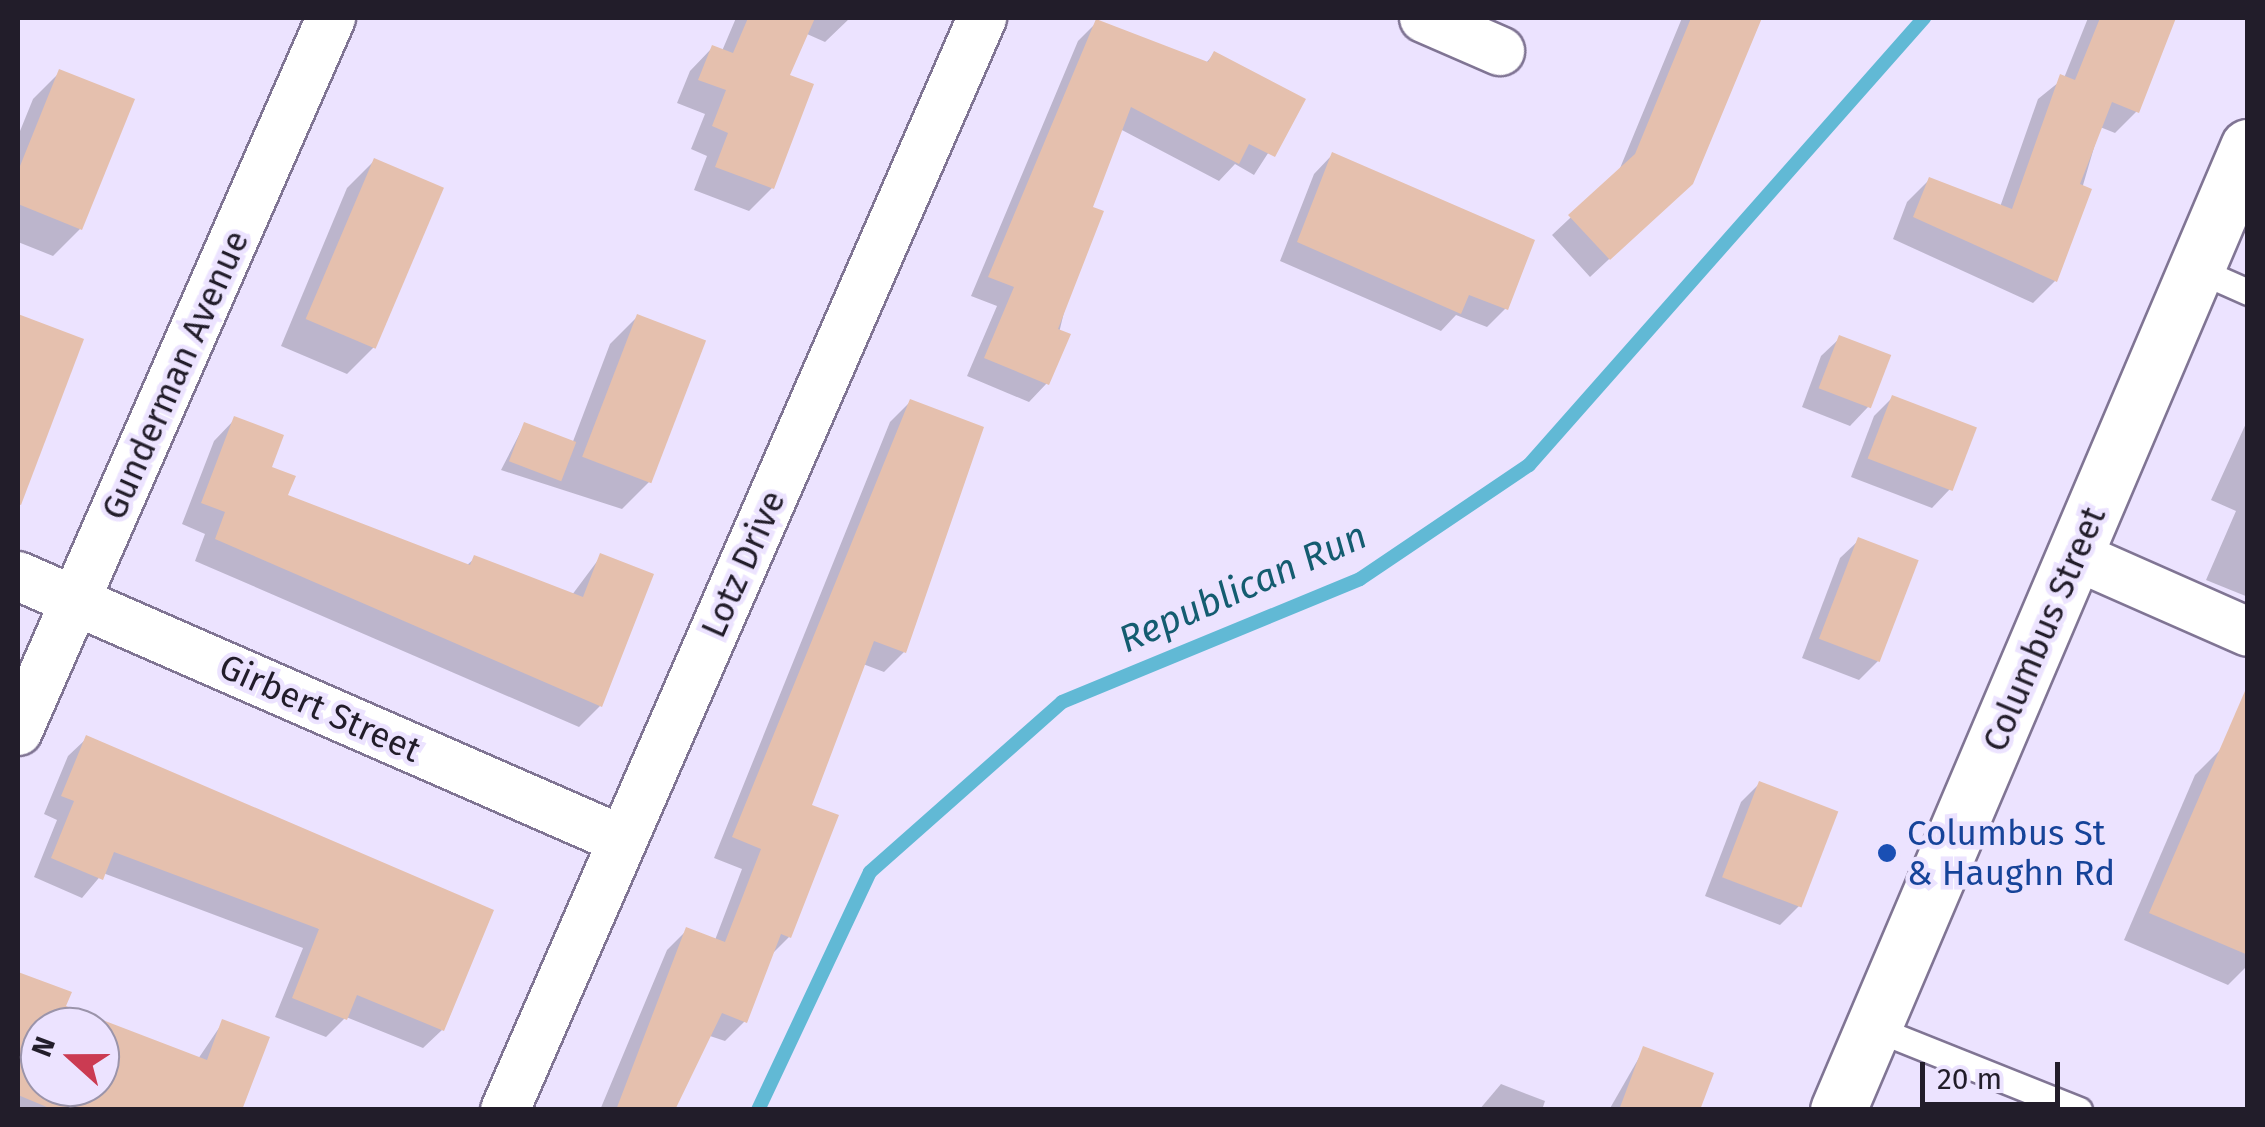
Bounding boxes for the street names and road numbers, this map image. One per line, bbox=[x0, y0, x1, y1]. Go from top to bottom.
street label: Gunderman Avenue bbox=[92, 224, 258, 526]
street label: Lotz Drive bbox=[692, 484, 794, 644]
street label: Columbus Street bbox=[1974, 500, 2114, 758]
street label: Girbert Street bbox=[213, 645, 427, 771]

